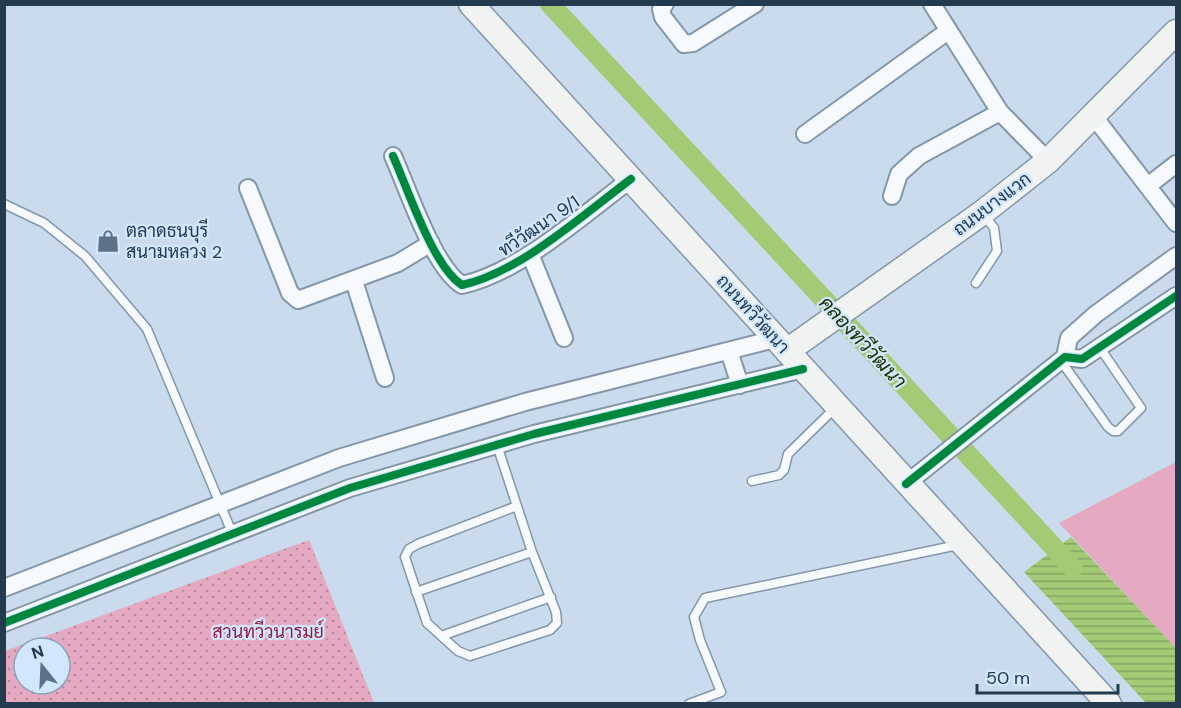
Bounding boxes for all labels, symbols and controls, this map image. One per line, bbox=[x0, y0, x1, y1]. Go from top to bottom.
street label: ถนนบางแวก bbox=[948, 167, 1036, 241]
street label: ทวีวัฒนา 9/1 bbox=[493, 189, 584, 262]
place label: ตลาดธนบุรี สนามหลวง 2 bbox=[126, 218, 222, 264]
shop icon: ตลาดธนบุรี สนามหลวง 2 bbox=[95, 228, 121, 254]
street label: ถนนทวีวัฒนา bbox=[711, 269, 796, 359]
water label: คลองทวีวัฒนา bbox=[814, 290, 912, 394]
park label: สวนทวีวนารมย์ bbox=[212, 619, 324, 644]
north arrow bbox=[12, 636, 72, 696]
text: N bbox=[29, 640, 46, 664]
scale bar bbox=[977, 657, 1118, 695]
text: 50 m bbox=[986, 666, 1030, 690]

